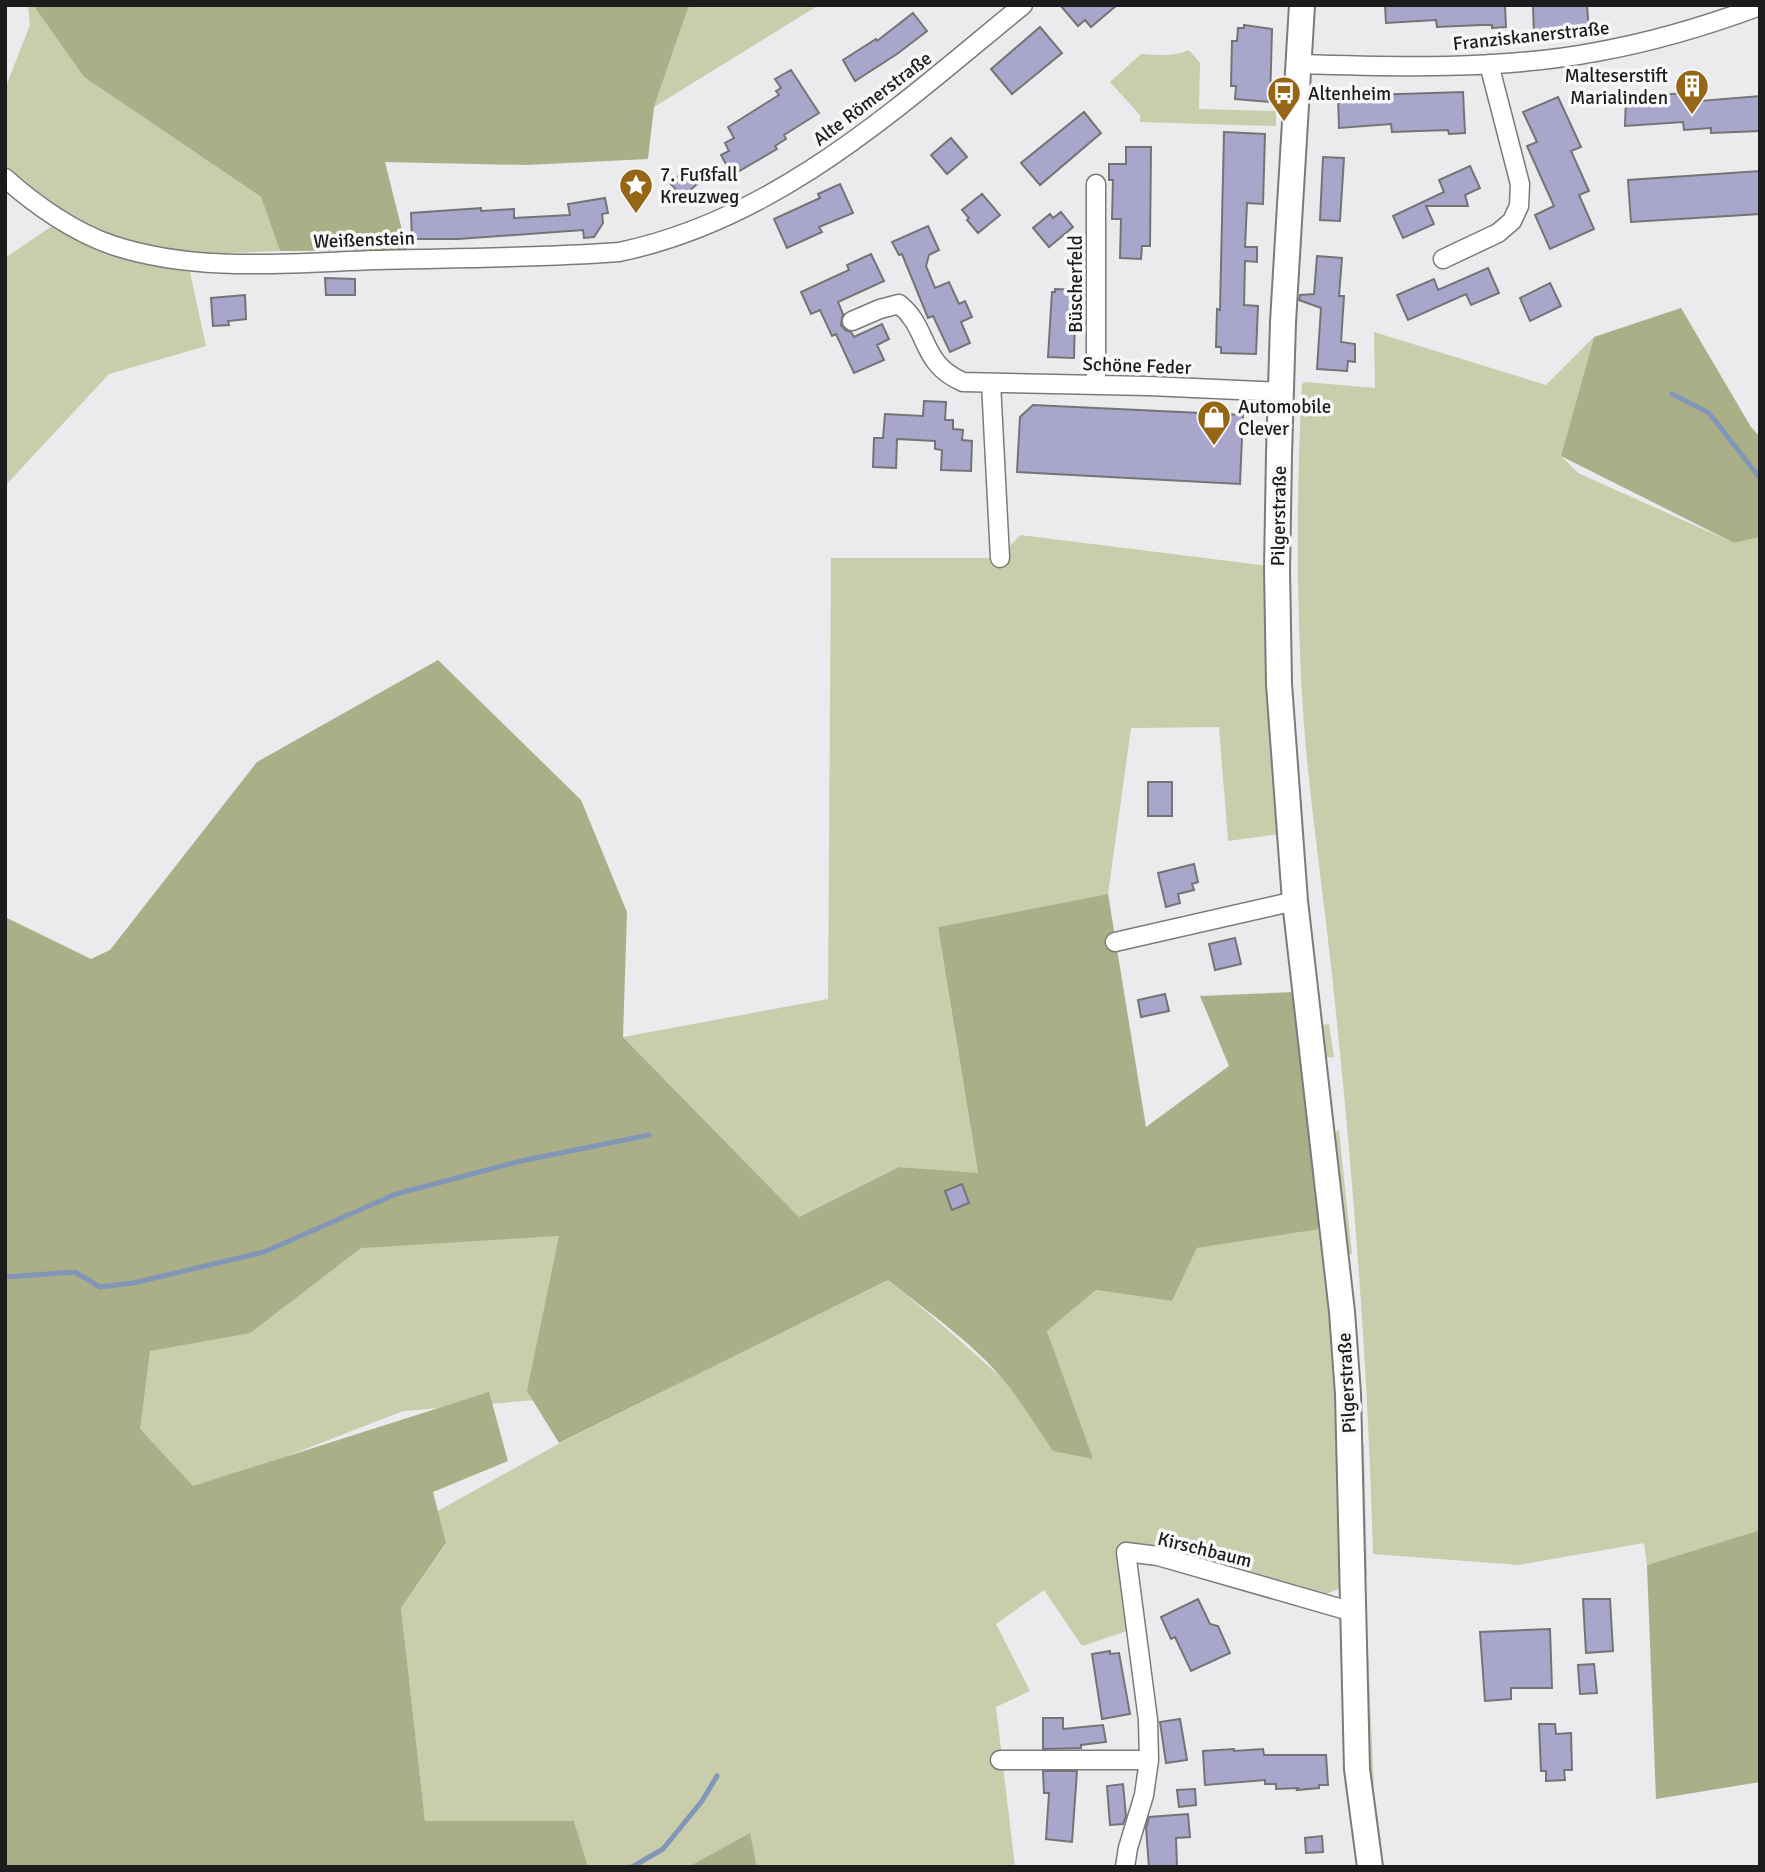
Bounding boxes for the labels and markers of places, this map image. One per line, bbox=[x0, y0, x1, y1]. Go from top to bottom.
place label: Malteserstift Marialinden bbox=[1564, 64, 1668, 110]
building icon: Malteserstift Marialinden bbox=[1673, 67, 1711, 116]
bus stop icon: Altenheim bbox=[1265, 74, 1303, 123]
place label: Altenheim bbox=[1308, 82, 1391, 106]
place label: 7. Fußfall Kreuzweg bbox=[660, 163, 739, 209]
place icon: 7. Fußfall Kreuzweg bbox=[617, 166, 655, 215]
place label: Automobile Clever bbox=[1238, 395, 1331, 441]
shop icon: Automobile Clever bbox=[1195, 398, 1233, 447]

